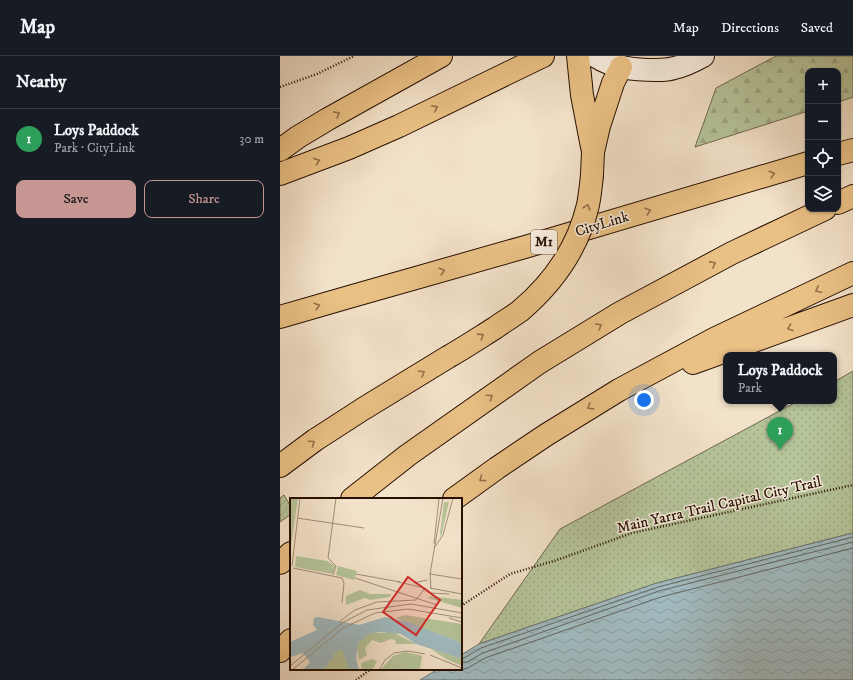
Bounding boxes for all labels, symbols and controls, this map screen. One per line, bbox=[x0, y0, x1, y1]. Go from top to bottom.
text: Map bbox=[20, 16, 55, 39]
text: Map bbox=[673, 19, 699, 37]
text: Directions bbox=[721, 19, 779, 37]
text: Saved bbox=[801, 19, 833, 37]
map controls bbox=[805, 68, 841, 212]
button: + bbox=[805, 68, 841, 104]
text: Nearby bbox=[16, 71, 66, 93]
button: − bbox=[805, 104, 841, 140]
one-way arrow bbox=[431, 105, 439, 113]
one-way arrow bbox=[332, 111, 340, 118]
text: Loys Paddock bbox=[54, 121, 139, 140]
text: 1 bbox=[27, 131, 31, 147]
text: 30 m bbox=[240, 131, 264, 147]
text: Park · CityLink bbox=[54, 140, 135, 156]
button: locate bbox=[805, 140, 841, 176]
one-way arrow bbox=[313, 157, 320, 166]
one-way arrow bbox=[769, 170, 776, 179]
button: layers bbox=[805, 176, 841, 212]
button: Save bbox=[16, 180, 136, 218]
button: Share bbox=[144, 180, 264, 218]
one-way arrow bbox=[582, 204, 591, 211]
street label: CityLink bbox=[573, 207, 632, 241]
one-way arrow bbox=[644, 207, 651, 216]
road number: M1 bbox=[531, 230, 557, 254]
one-way arrow bbox=[709, 261, 716, 268]
one-way arrow bbox=[439, 267, 446, 276]
one-way arrow bbox=[814, 285, 822, 293]
one-way arrow bbox=[314, 302, 321, 311]
one-way arrow bbox=[787, 323, 794, 331]
one-way arrow bbox=[595, 324, 602, 331]
one-way arrow bbox=[477, 334, 484, 341]
popup bbox=[723, 352, 837, 404]
text: Loys Paddock bbox=[738, 361, 822, 380]
one-way arrow bbox=[418, 371, 425, 378]
text: Park bbox=[738, 380, 762, 396]
your location bbox=[634, 390, 654, 410]
one-way arrow bbox=[486, 394, 493, 402]
one-way arrow bbox=[588, 403, 595, 410]
pin: 1 bbox=[767, 417, 793, 450]
one-way arrow bbox=[307, 441, 314, 448]
street label: Main Yarra Trail Capital City Trail bbox=[615, 472, 824, 538]
one-way arrow bbox=[479, 474, 486, 482]
inset map bbox=[290, 498, 462, 670]

